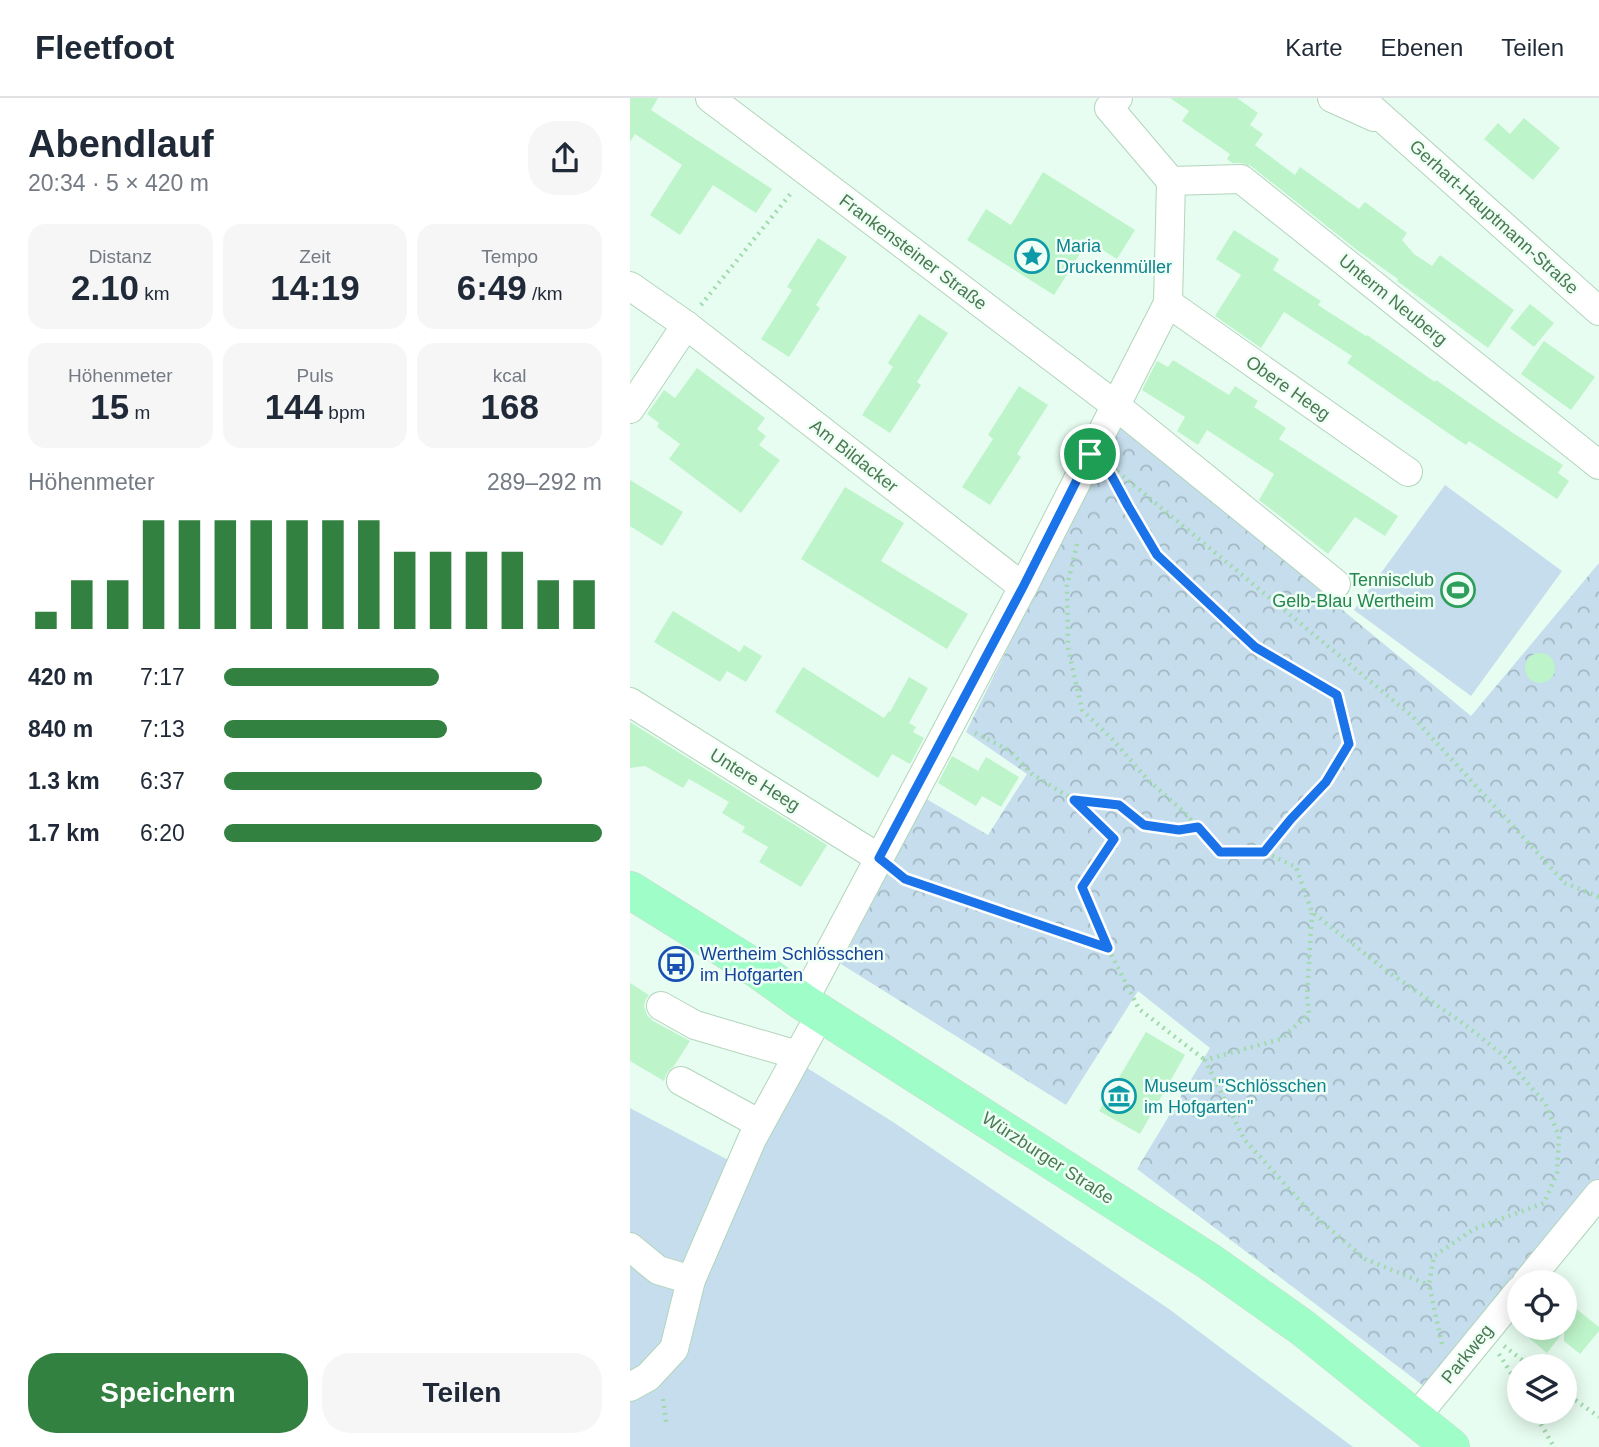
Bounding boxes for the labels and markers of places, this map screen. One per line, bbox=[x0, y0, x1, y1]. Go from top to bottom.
place label: Maria Druckenmüller bbox=[1056, 236, 1172, 277]
place icon: Maria Druckenmüller bbox=[1013, 237, 1051, 275]
pin bbox=[1060, 424, 1120, 484]
place label: Tennisclub Gelb-Blau Wertheim bbox=[1272, 570, 1434, 611]
sports icon: Tennisclub Gelb-Blau Wertheim bbox=[1439, 571, 1477, 609]
place label: Wertheim Schlösschen im Hofgarten bbox=[700, 944, 884, 985]
bus stop icon: Wertheim Schlösschen im Hofgarten bbox=[657, 945, 695, 983]
place label: Museum "Schlösschen im Hofgarten" bbox=[1144, 1076, 1326, 1117]
museum icon: Museum "Schlösschen im Hofgarten" bbox=[1100, 1077, 1138, 1115]

